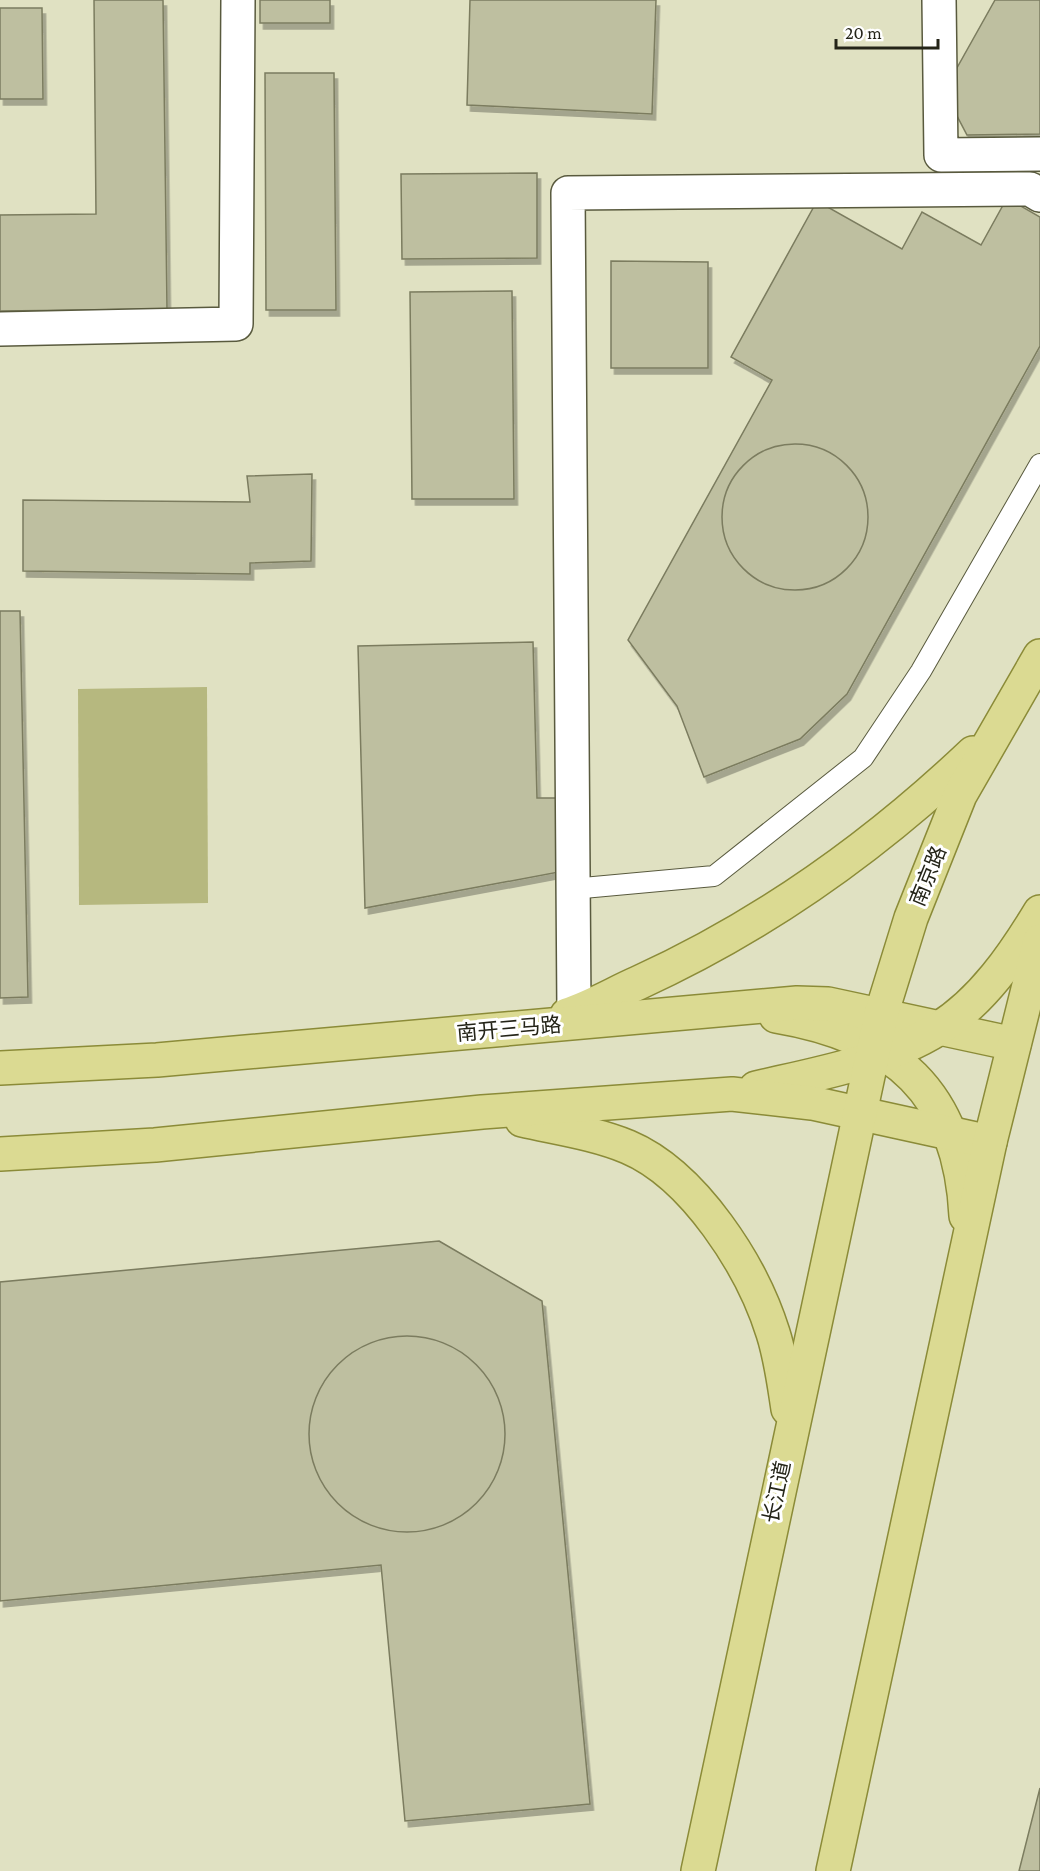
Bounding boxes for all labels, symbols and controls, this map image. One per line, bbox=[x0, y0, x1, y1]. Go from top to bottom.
scale bar bbox=[836, 12, 938, 50]
text: 20 m bbox=[845, 23, 882, 43]
street label: 南京路 bbox=[905, 842, 951, 910]
street label: 南开三马路 bbox=[456, 1012, 562, 1046]
street label: 长江道 bbox=[759, 1459, 795, 1525]

